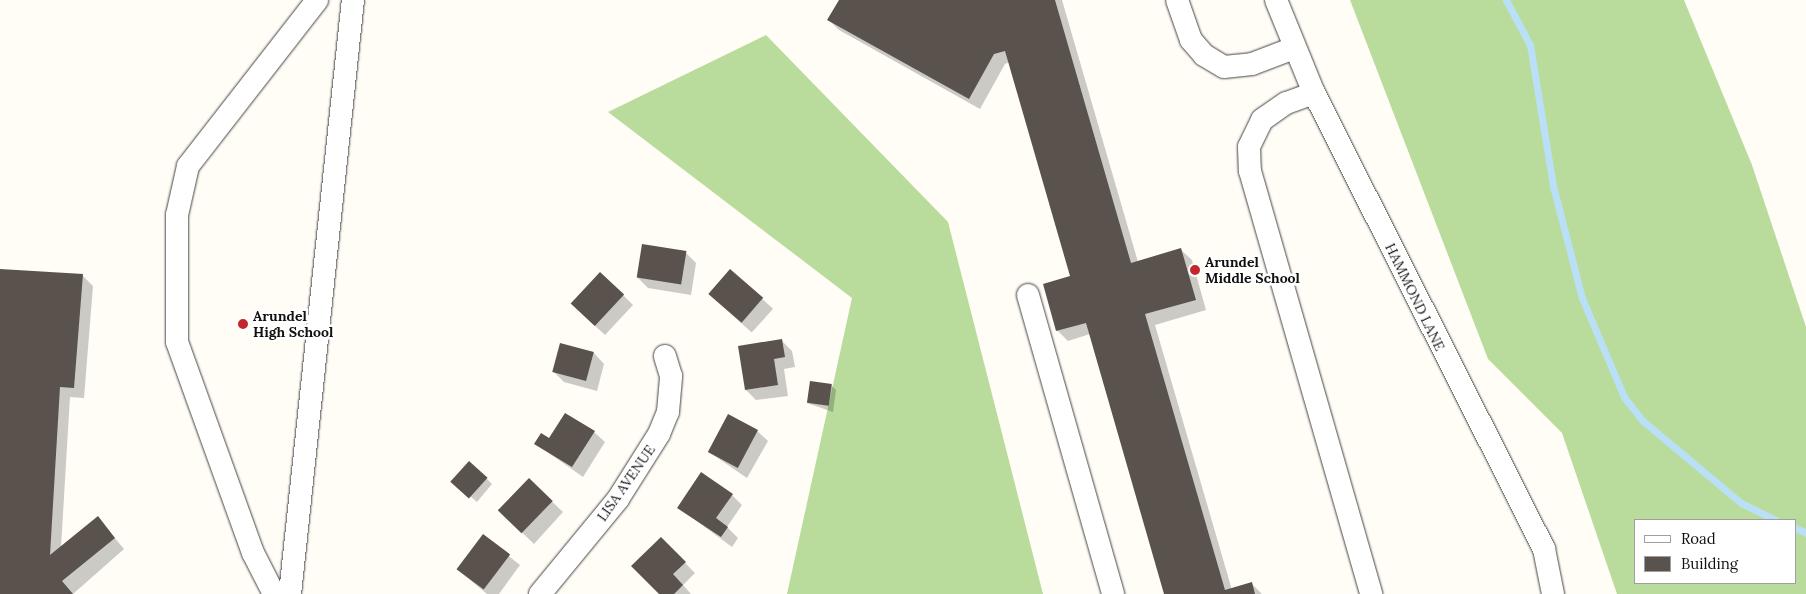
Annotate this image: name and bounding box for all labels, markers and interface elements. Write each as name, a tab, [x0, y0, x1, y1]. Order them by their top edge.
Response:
street label: HAMMOND LANE	[1382, 240, 1448, 354]
place label: Arundel Middle School	[1205, 254, 1300, 286]
marker: Arundel Middle School	[1189, 264, 1201, 276]
place label: Arundel High School	[253, 308, 333, 341]
marker: Arundel High School	[237, 318, 249, 330]
street label: LISA AVENUE	[594, 442, 658, 524]
legend	[1634, 519, 1796, 584]
text: Road	[1681, 529, 1716, 548]
text: Building	[1681, 554, 1738, 573]

